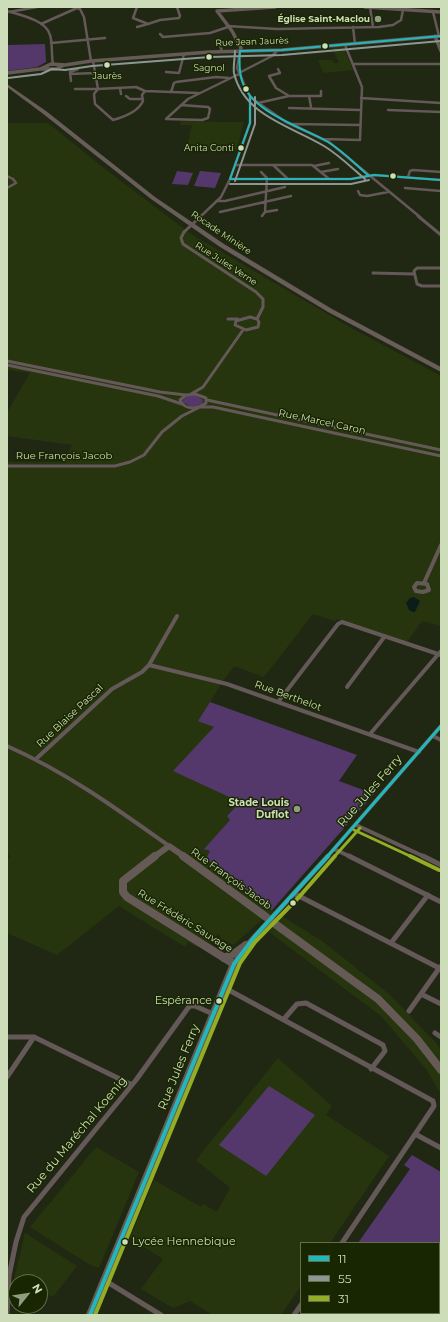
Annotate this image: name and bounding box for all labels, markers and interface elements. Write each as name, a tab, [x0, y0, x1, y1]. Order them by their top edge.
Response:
place label: Église Saint-Maclou	[277, 14, 370, 24]
marker: Église Saint-Maclou	[373, 14, 383, 24]
street label: Rue Jean Jaurès	[215, 35, 289, 49]
unlabelled marker	[320, 41, 330, 51]
marker: Sagnol	[204, 52, 214, 62]
marker: Jaurès	[102, 60, 112, 70]
place label: Sagnol	[193, 63, 225, 73]
place label: Jaurès	[92, 71, 122, 81]
unlabelled marker	[241, 84, 251, 94]
place label: Anita Conti	[184, 143, 234, 153]
marker: Anita Conti	[236, 143, 246, 153]
unlabelled marker	[388, 171, 398, 181]
street label: Rocade Minière	[189, 209, 253, 257]
street label: Rue Jules Verne	[193, 240, 259, 288]
street label: Rue Marcel Caron	[277, 407, 367, 437]
street label: Rue François Jacob	[16, 450, 112, 462]
street label: Rue Berthelot	[253, 678, 323, 714]
street label: Rue Blaise Pascal	[34, 682, 106, 750]
street label: Rue Jules Ferry	[335, 752, 405, 830]
place label: Stade Louis Duflot	[228, 797, 289, 820]
marker: Stade Louis Duflot	[292, 804, 302, 814]
street label: Rue François Jacob	[188, 846, 274, 912]
street label: Rue Frédéric Sauvage	[136, 887, 234, 955]
unlabelled marker	[288, 898, 298, 908]
place label: Espérance	[155, 994, 212, 1008]
marker: Espérance	[214, 996, 224, 1006]
street label: Rue Jules Ferry	[155, 1022, 203, 1112]
street label: Rue du Maréchal Koenig	[24, 1074, 130, 1196]
place label: Lycée Hennebique	[132, 1235, 236, 1249]
marker: Lycée Hennebique	[120, 1237, 130, 1247]
legend	[300, 1242, 440, 1314]
text: 11	[338, 1251, 347, 1266]
text: 55	[338, 1271, 352, 1286]
north arrow	[8, 1274, 48, 1314]
text: N	[29, 1281, 46, 1296]
text: 31	[338, 1291, 349, 1306]

